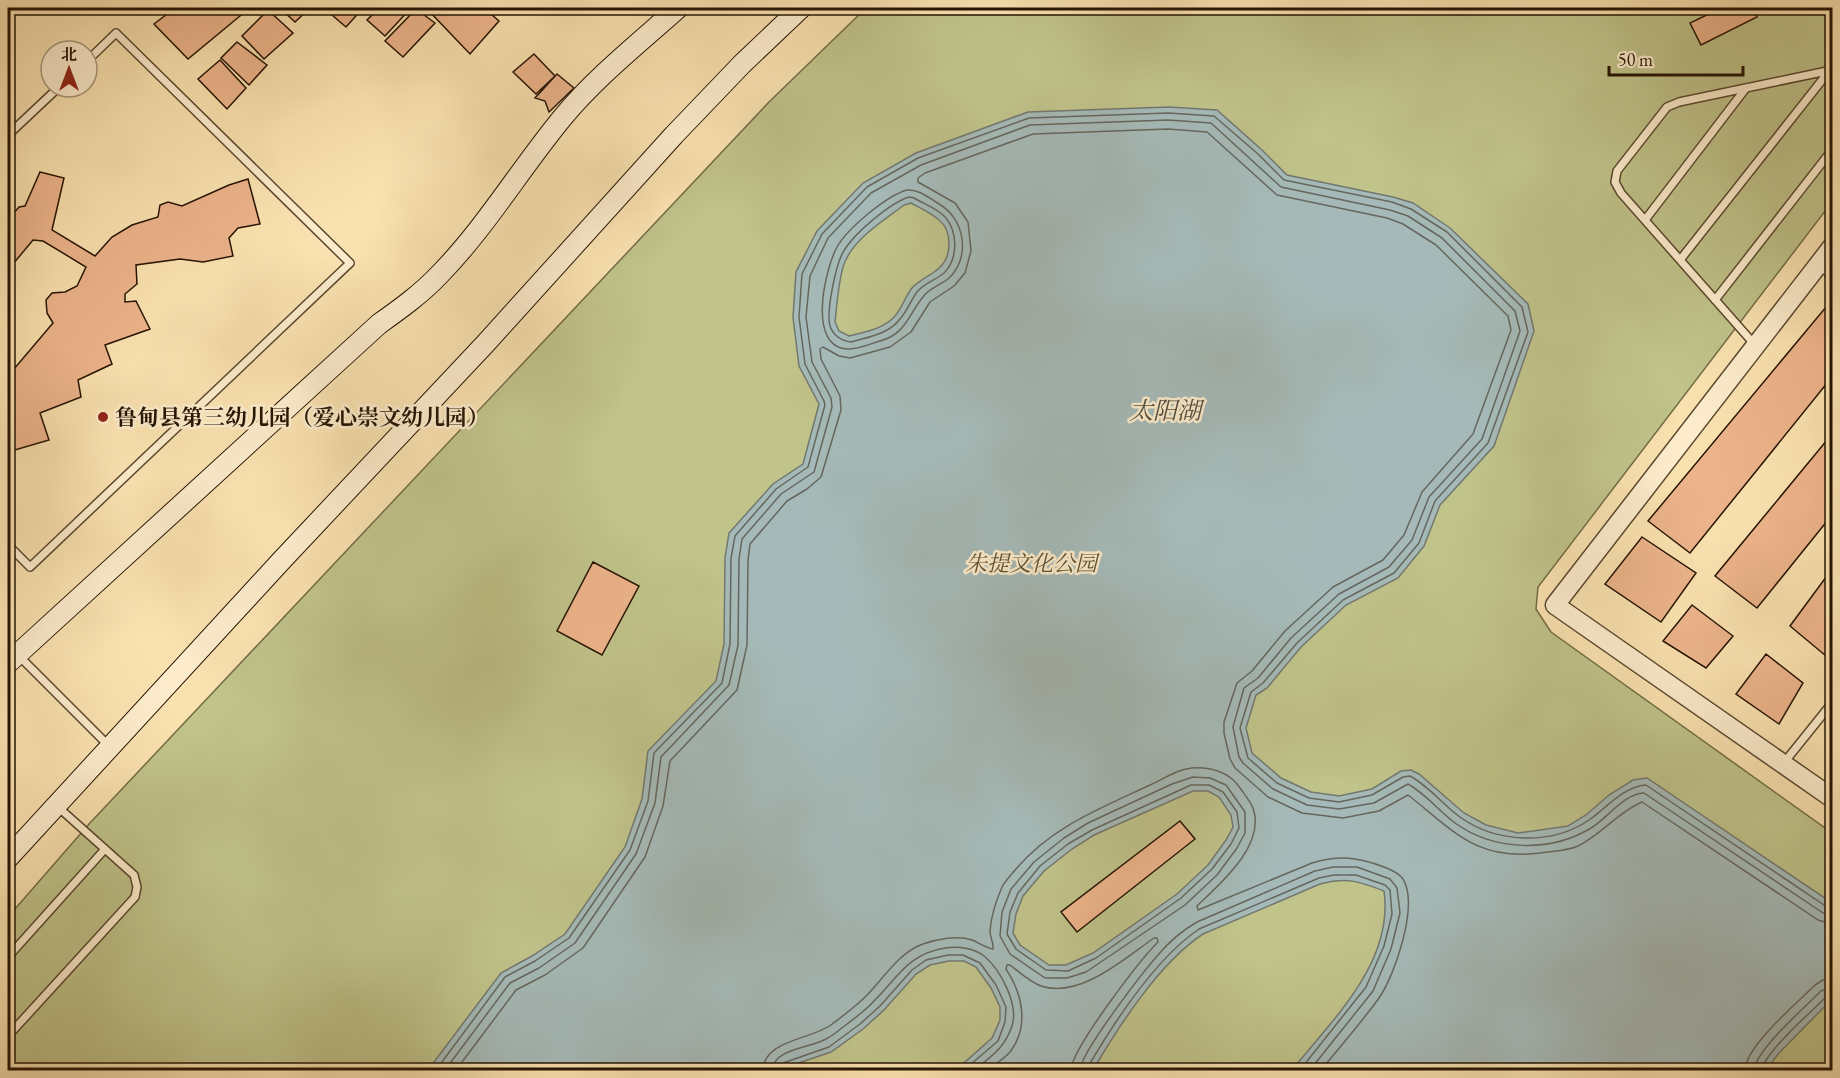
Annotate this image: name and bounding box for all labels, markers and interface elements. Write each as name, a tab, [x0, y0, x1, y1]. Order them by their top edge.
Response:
north arrow	[39, 39, 99, 99]
scale bar	[1609, 39, 1742, 77]
text: 北	[61, 44, 77, 65]
text: 50 m	[1618, 48, 1653, 71]
water label: 太阳湖	[1129, 395, 1205, 426]
place label: 鲁甸县第三幼儿园（爱心崇文幼儿园）	[115, 403, 489, 432]
marker: 鲁甸县第三幼儿园（爱心崇文幼儿园）	[96, 410, 110, 424]
park label: 朱提文化公园	[965, 549, 1100, 578]

